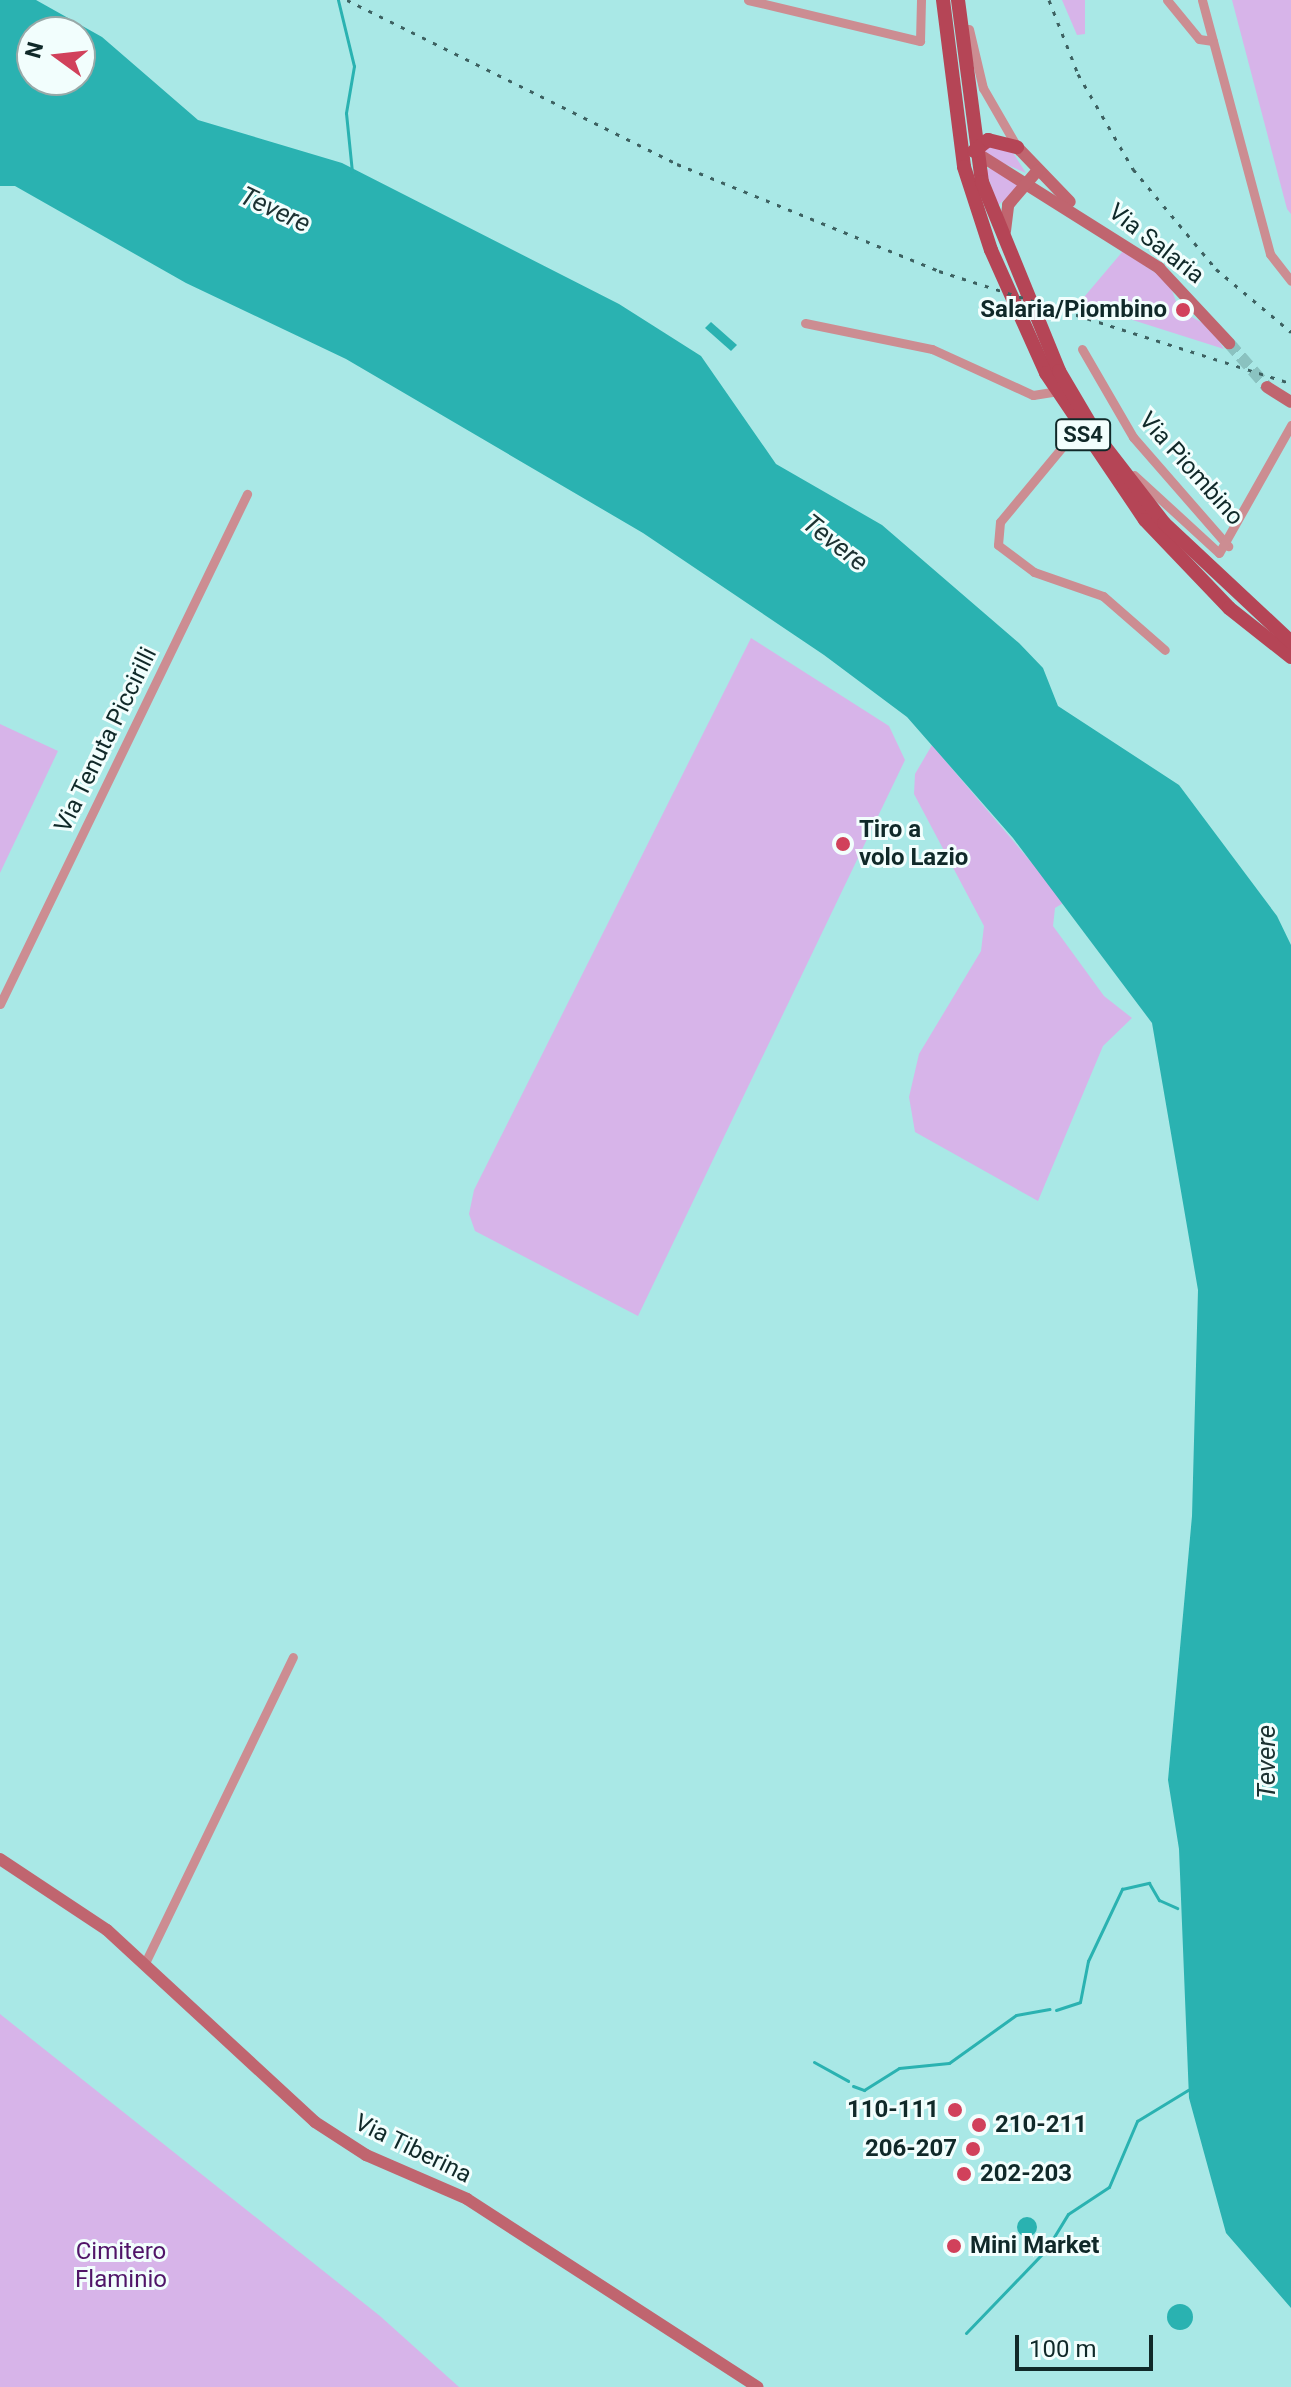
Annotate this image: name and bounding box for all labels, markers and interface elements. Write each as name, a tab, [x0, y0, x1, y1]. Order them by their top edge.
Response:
north arrow	[16, 16, 96, 96]
text: N	[20, 39, 48, 61]
water label: Tevere	[235, 180, 315, 240]
street label: Via Salaria	[1102, 198, 1210, 290]
place label: Salaria/Piombino	[980, 296, 1167, 324]
marker: Salaria/Piombino	[1174, 301, 1192, 319]
street label: Via Piombino	[1133, 407, 1249, 531]
road number: SS4	[1055, 417, 1111, 453]
water label: Tevere	[796, 508, 874, 578]
street label: Via Tenuta Piccirilli	[49, 643, 163, 837]
place label: Tiro a volo Lazio	[859, 816, 968, 872]
marker: Tiro a volo Lazio	[834, 835, 852, 853]
water label: Tevere	[1251, 1725, 1283, 1799]
place label: 110-111	[847, 2096, 939, 2124]
marker: 110-111	[946, 2101, 964, 2119]
street label: Via Tiberina	[350, 2108, 476, 2190]
place label: 210-211	[995, 2111, 1087, 2139]
marker: 210-211	[970, 2116, 988, 2134]
place label: 206-207	[865, 2135, 957, 2163]
marker: 206-207	[964, 2140, 982, 2158]
place label: 202-203	[980, 2160, 1072, 2188]
marker: 202-203	[955, 2165, 973, 2183]
place label: Mini Market	[970, 2232, 1099, 2260]
marker: Mini Market	[945, 2237, 963, 2255]
park label: Cimitero Flaminio	[75, 2238, 167, 2294]
scale bar	[1019, 2319, 1157, 2369]
text: 100 m	[1029, 2335, 1096, 2363]

